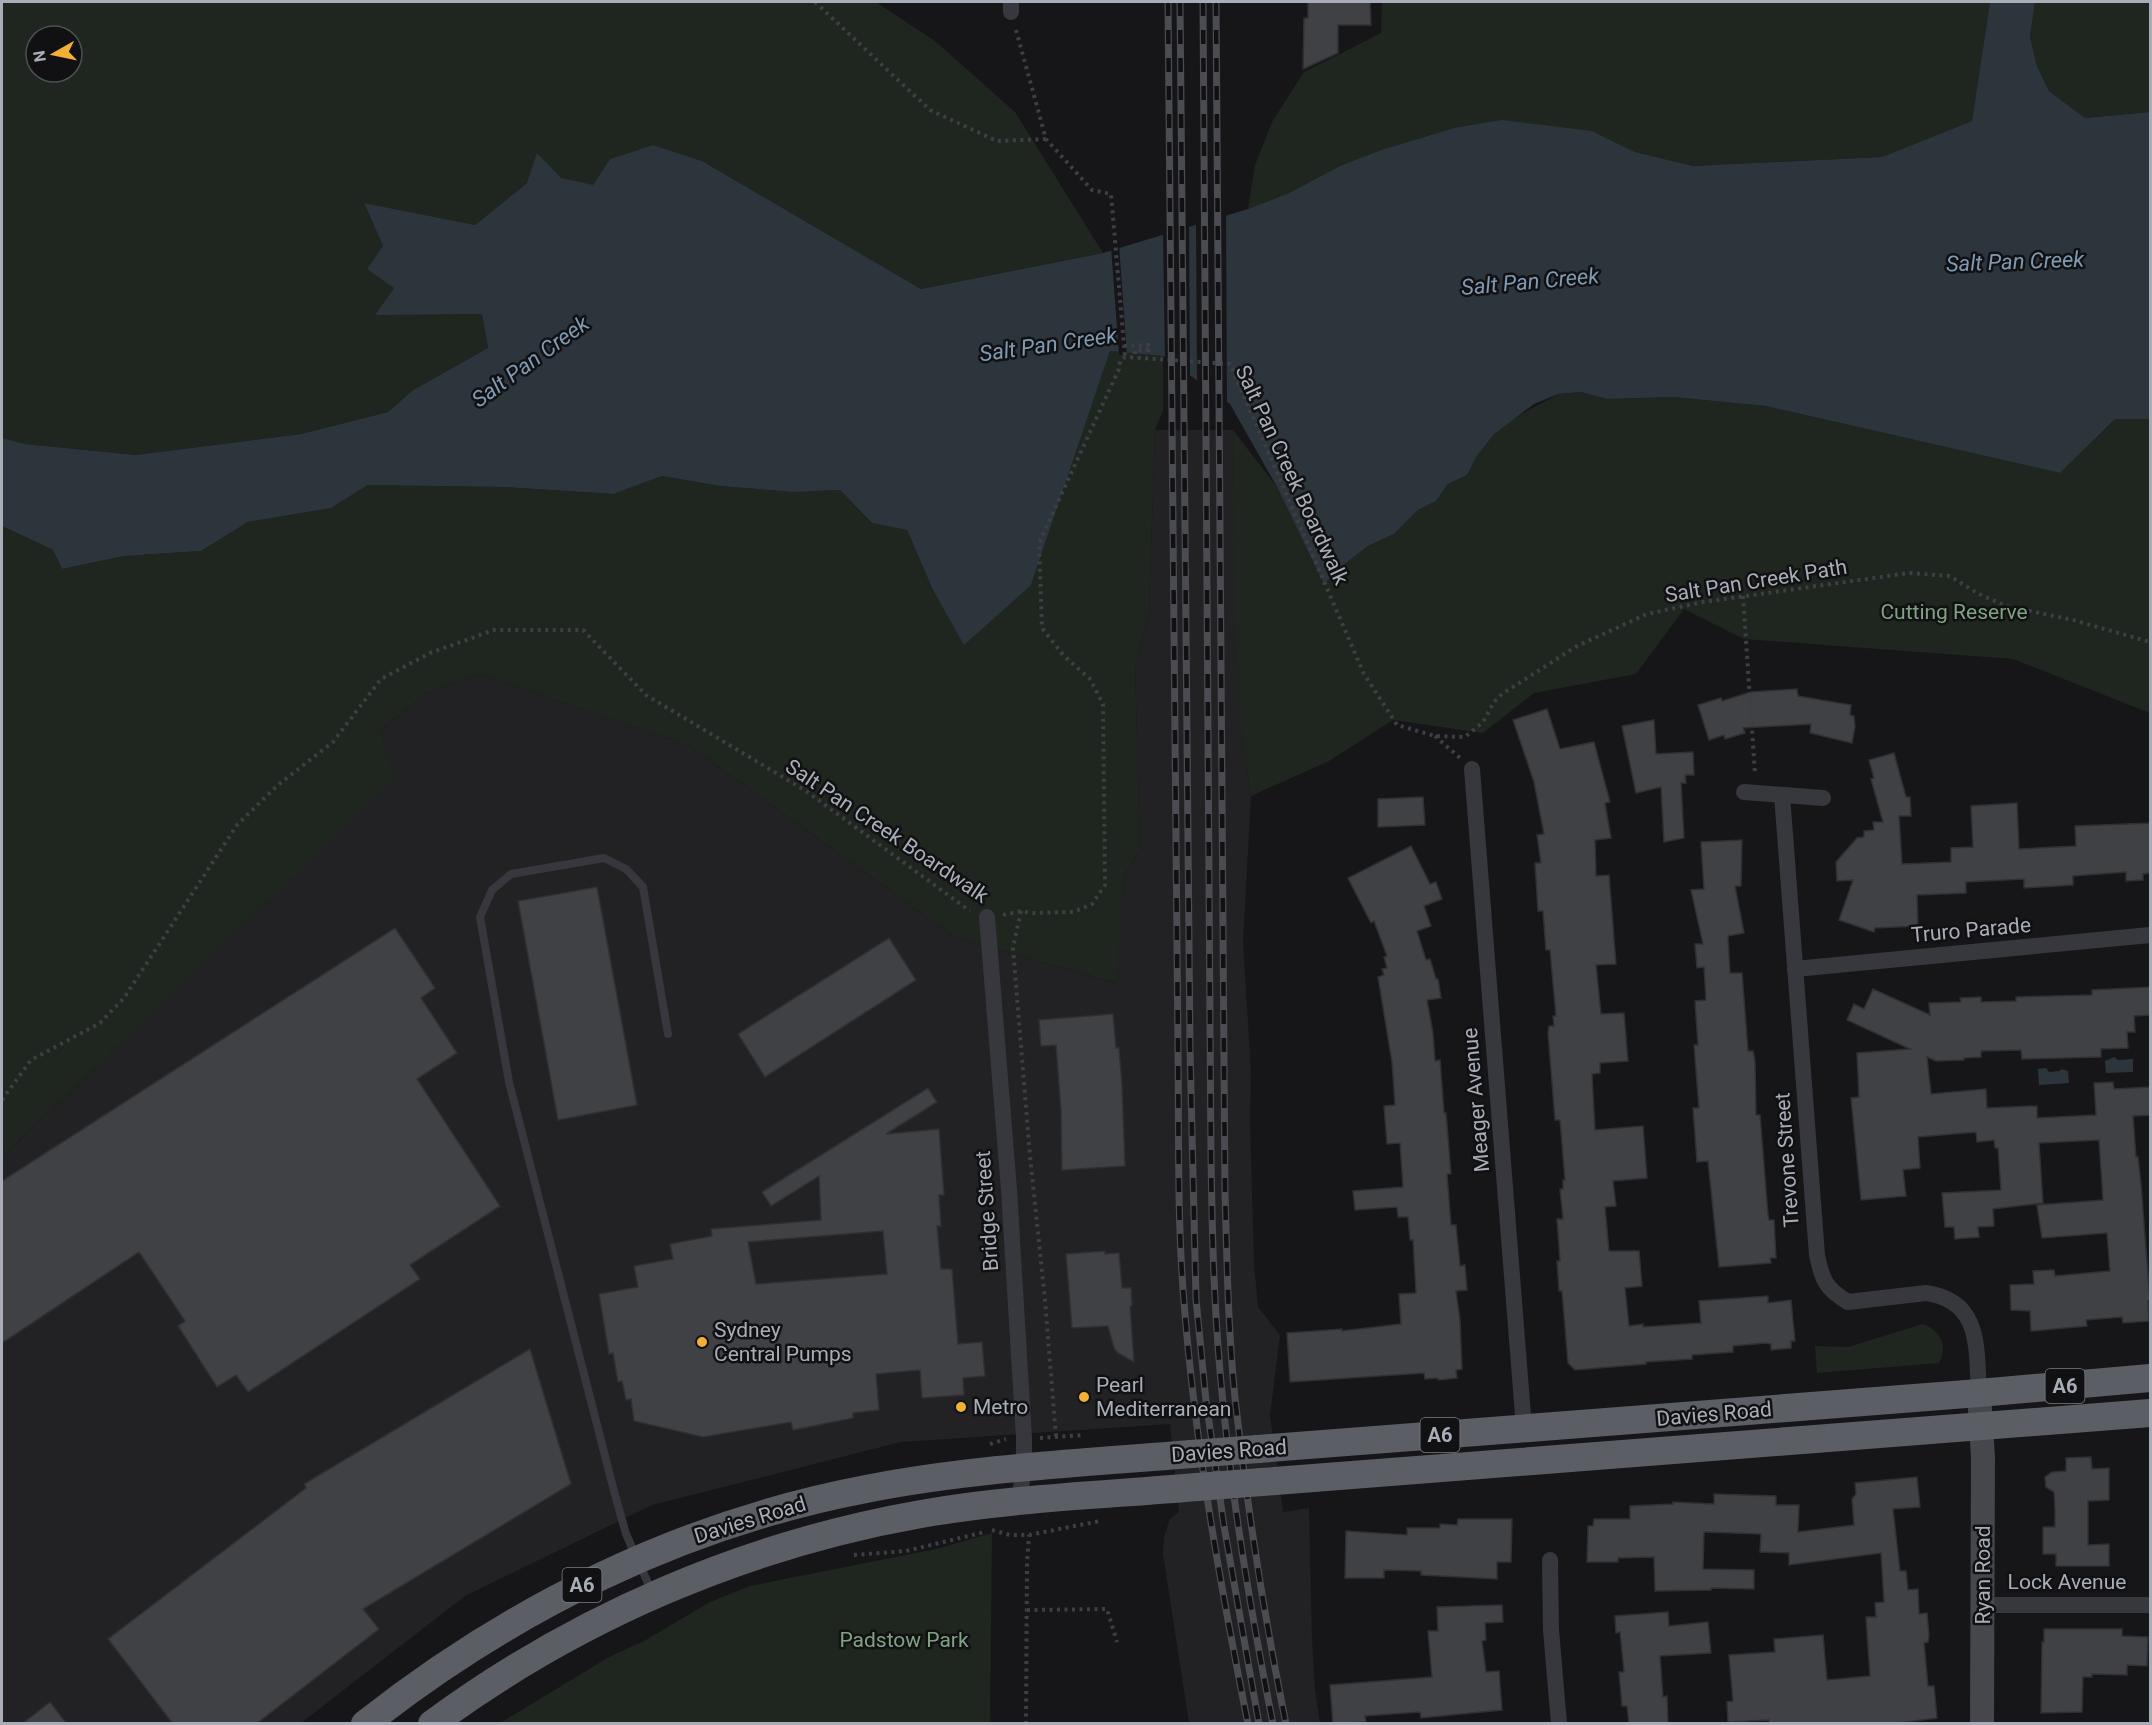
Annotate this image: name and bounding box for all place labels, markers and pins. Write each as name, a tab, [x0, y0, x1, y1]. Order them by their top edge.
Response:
place label: Sydney Central Pumps	[714, 1318, 852, 1366]
marker: Sydney Central Pumps	[695, 1335, 709, 1349]
place label: Pearl Mediterranean	[1096, 1373, 1231, 1421]
marker: Pearl Mediterranean	[1077, 1390, 1091, 1404]
place label: Metro	[973, 1395, 1028, 1419]
marker: Metro	[954, 1400, 968, 1414]

